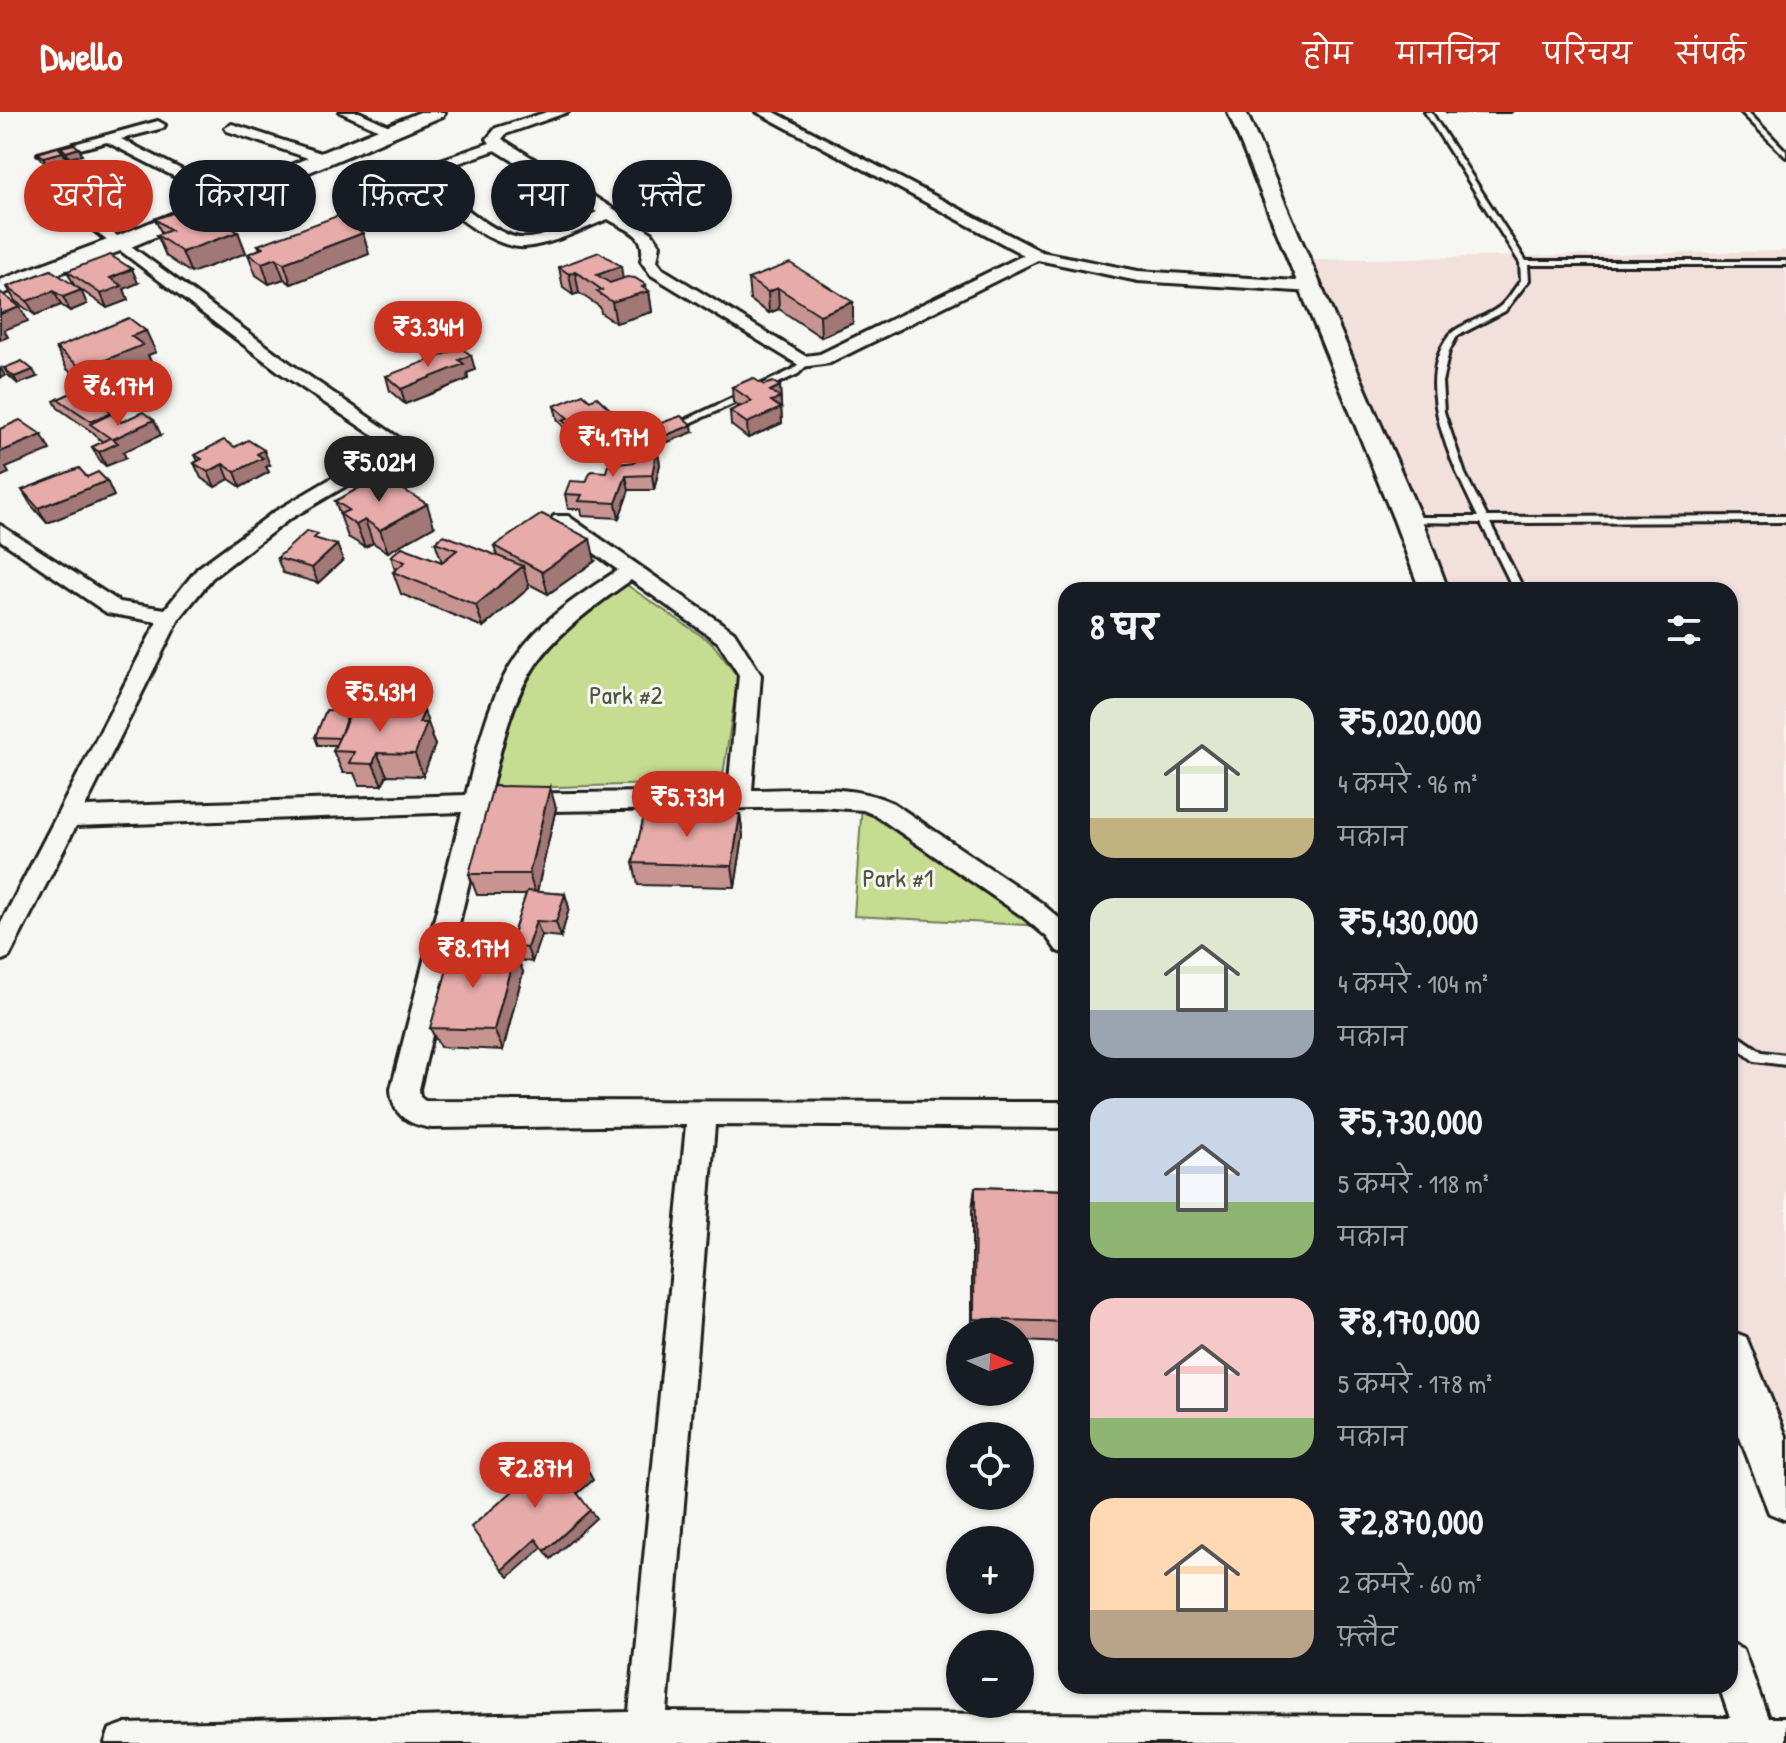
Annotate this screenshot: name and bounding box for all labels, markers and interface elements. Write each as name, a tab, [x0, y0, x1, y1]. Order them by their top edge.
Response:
text: Dwello	[40, 30, 122, 82]
text: होम	[1303, 35, 1352, 73]
text: मानचित्र	[1396, 35, 1499, 73]
text: परिचय	[1543, 35, 1632, 73]
text: संपर्क	[1676, 35, 1746, 73]
chip: खरीदें	[24, 160, 153, 232]
chip: किराया	[169, 160, 316, 232]
chip: फ़िल्टर	[332, 160, 475, 232]
chip: नया	[491, 160, 596, 232]
chip: फ़्लैट	[612, 160, 732, 232]
pin: ₹3.34M	[363, 301, 493, 369]
text: ₹3.34M	[392, 309, 464, 344]
pin: ₹6.17M	[53, 360, 183, 428]
text: ₹6.17M	[82, 368, 154, 403]
pin: ₹4.17M	[548, 411, 678, 479]
text: ₹4.17M	[578, 419, 648, 454]
pin: ₹5.02M	[314, 436, 444, 504]
text: ₹5.02M	[342, 444, 416, 479]
text: 8 घर	[1090, 604, 1158, 650]
icon: filters	[1662, 608, 1706, 652]
pin: ₹5.43M	[315, 666, 445, 734]
text: ₹5.43M	[344, 674, 416, 709]
park label: Park #2	[589, 677, 663, 712]
text: ₹5,020,000	[1338, 699, 1482, 745]
icon: home	[1154, 730, 1250, 826]
text: 4 कमरे · 96 m²	[1338, 766, 1477, 801]
pin: ₹5.73M	[622, 771, 752, 839]
text: ₹5.73M	[650, 779, 724, 814]
text: मकान	[1338, 819, 1407, 854]
park label: Park #1	[863, 860, 933, 895]
text: ₹5,430,000	[1338, 899, 1478, 945]
pin: ₹8.17M	[408, 922, 538, 990]
text: ₹8.17M	[437, 930, 509, 965]
icon: home	[1154, 930, 1250, 1026]
text: 4 कमरे · 104 m²	[1338, 966, 1488, 1001]
text: मकान	[1338, 1019, 1407, 1054]
text: ₹5,730,000	[1338, 1099, 1482, 1145]
icon: home	[1154, 1130, 1250, 1226]
text: 5 कमरे · 118 m²	[1338, 1166, 1489, 1201]
text: मकान	[1338, 1219, 1407, 1254]
text: ₹8,170,000	[1338, 1299, 1480, 1345]
north arrow	[946, 1318, 1034, 1406]
map controls	[946, 1318, 1034, 1718]
icon: home	[1154, 1330, 1250, 1426]
text: 5 कमरे · 178 m²	[1338, 1366, 1492, 1401]
text: मकान	[1338, 1419, 1407, 1454]
button: locate	[946, 1422, 1034, 1510]
pin: ₹2.87M	[470, 1442, 600, 1510]
text: ₹2.87M	[497, 1450, 573, 1485]
text: ₹2,870,000	[1338, 1499, 1483, 1545]
button: +	[946, 1526, 1034, 1614]
icon: home	[1154, 1530, 1250, 1626]
text: 2 कमरे · 60 m²	[1338, 1566, 1482, 1601]
text: फ़्लैट	[1338, 1619, 1397, 1654]
button: −	[946, 1630, 1034, 1718]

